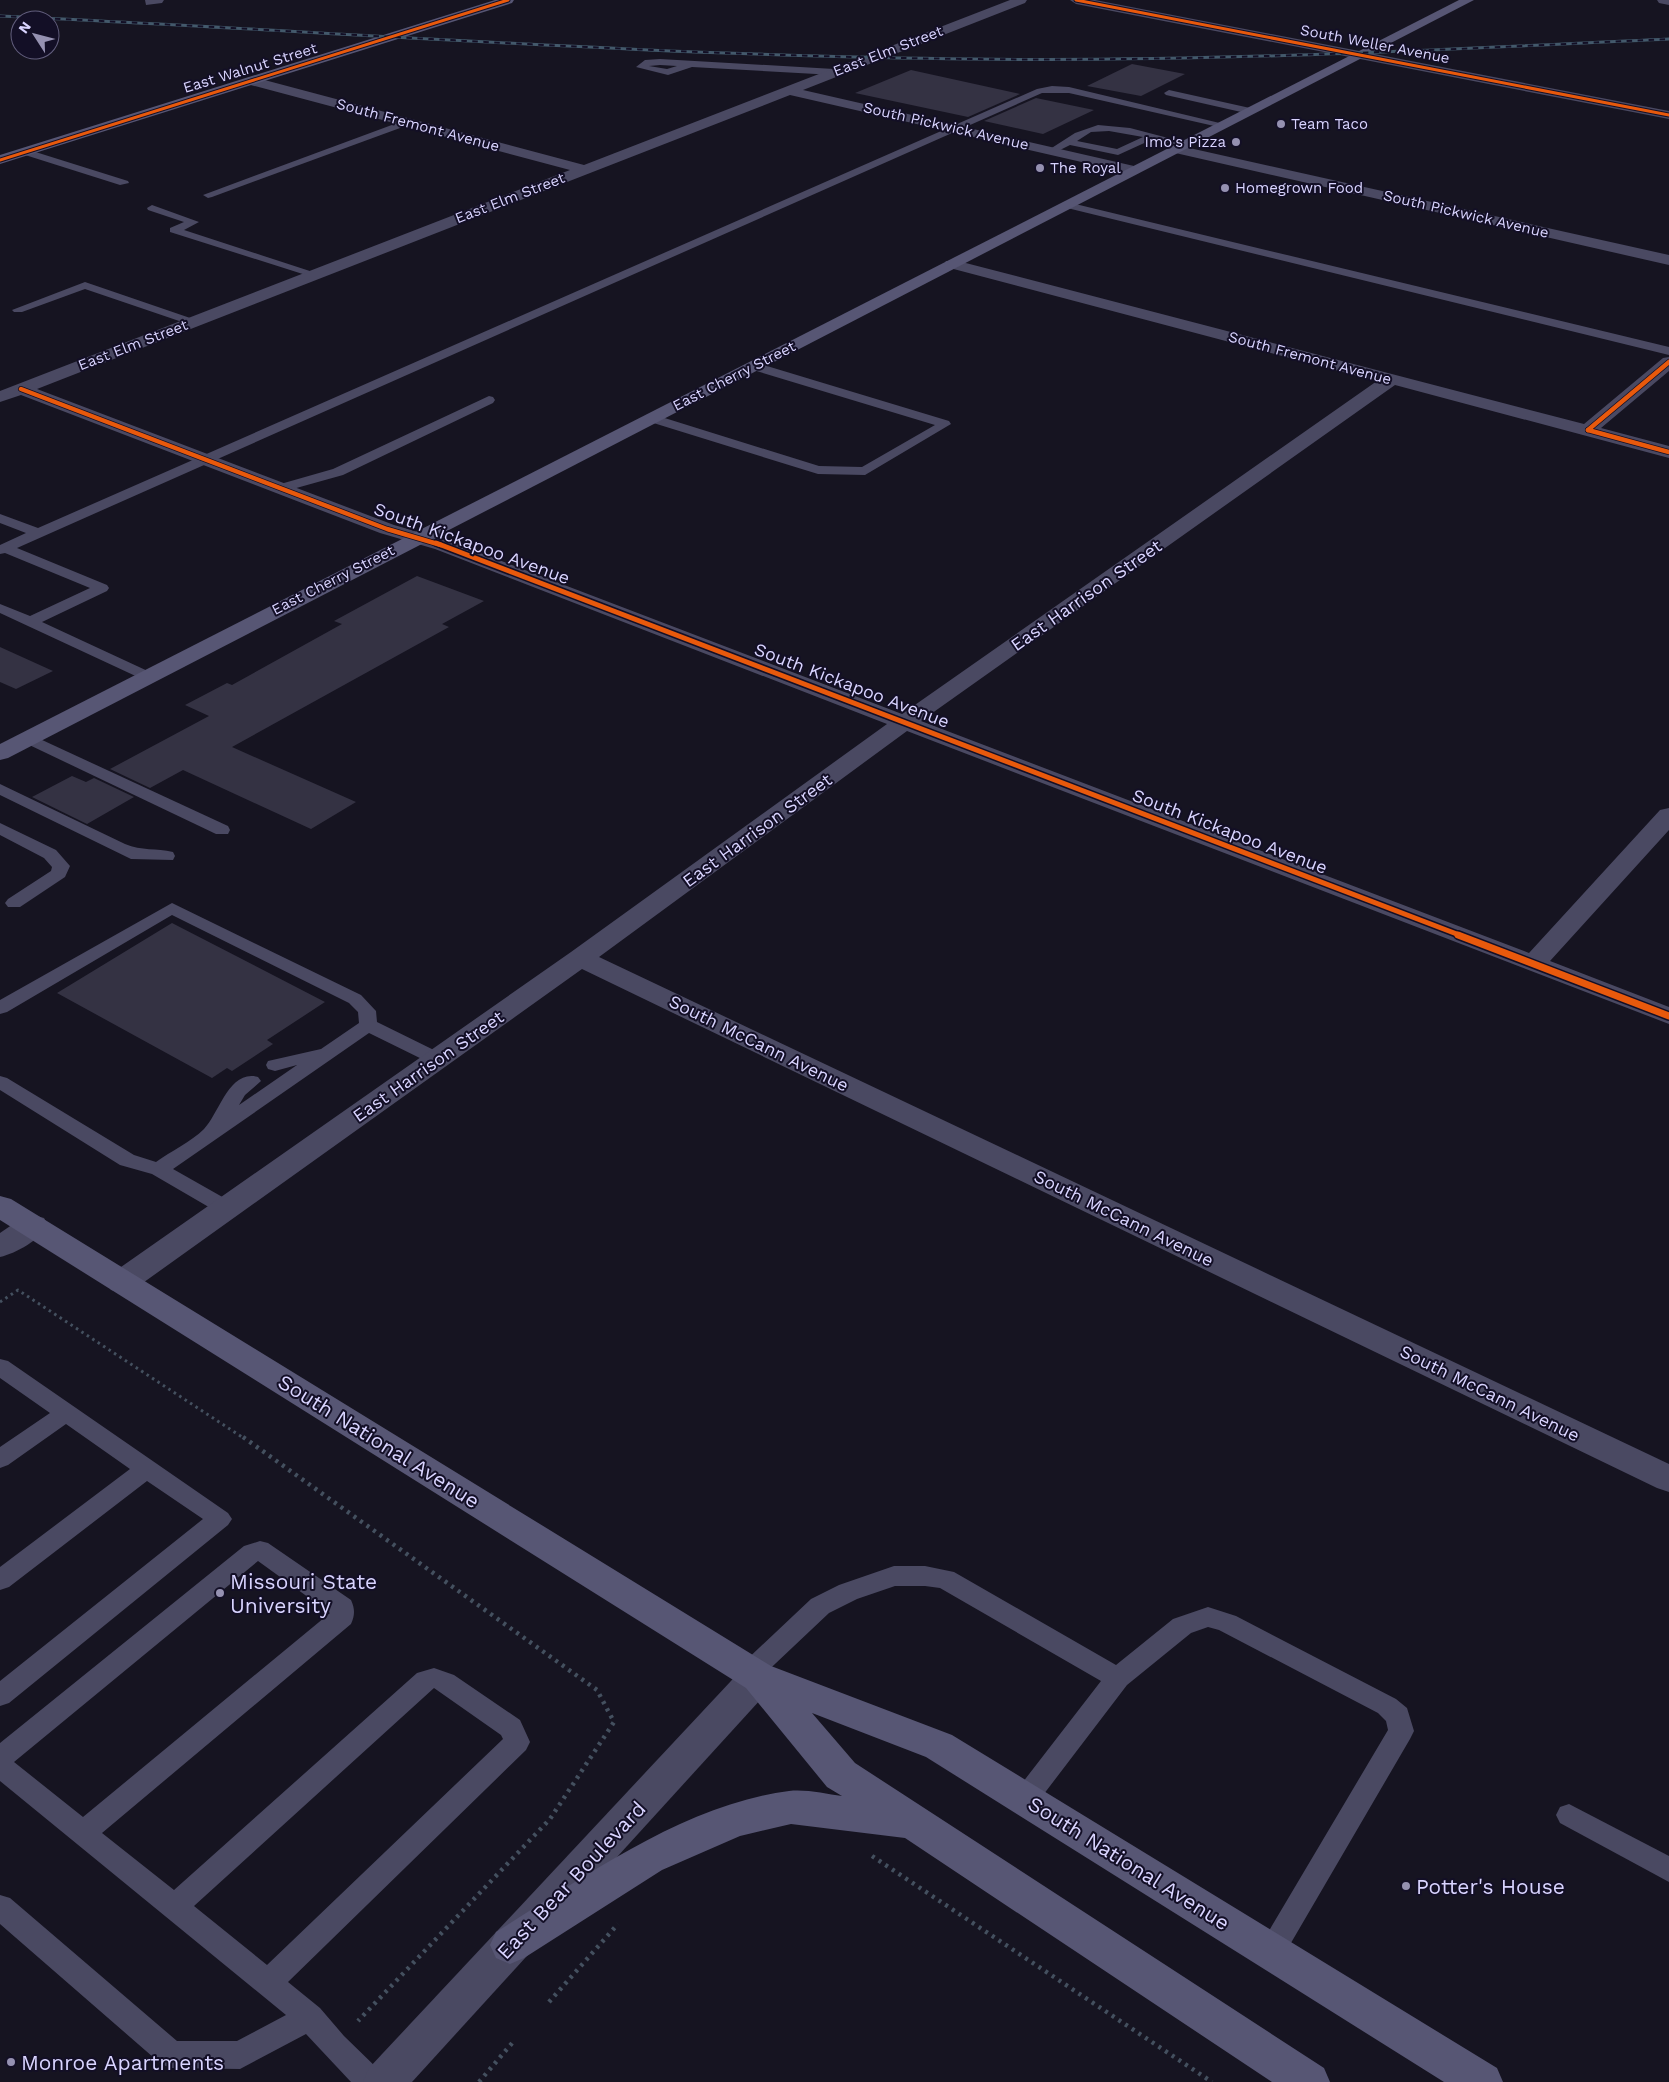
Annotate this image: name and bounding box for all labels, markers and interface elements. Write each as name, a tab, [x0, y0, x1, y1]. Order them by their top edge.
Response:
north arrow	[10, 10, 60, 60]
text: N	[15, 18, 34, 36]
street label: South Weller Avenue	[1299, 21, 1451, 67]
street label: East Elm Street	[831, 22, 946, 80]
street label: East Walnut Street	[181, 39, 320, 97]
street label: South Fremont Avenue	[335, 95, 501, 155]
street label: South Pickwick Avenue	[862, 98, 1030, 154]
place label: Team Taco	[1291, 115, 1368, 133]
marker: Team Taco	[1275, 118, 1287, 130]
place label: Imo's Pizza	[1145, 133, 1226, 151]
marker: Imo's Pizza	[1230, 136, 1242, 148]
place label: The Royal	[1050, 159, 1121, 177]
marker: The Royal	[1034, 162, 1046, 174]
street label: East Elm Street	[453, 169, 568, 227]
place label: Homegrown Food	[1235, 179, 1363, 197]
marker: Homegrown Food	[1219, 182, 1231, 194]
street label: South Pickwick Avenue	[1382, 186, 1550, 242]
street label: East Elm Street	[76, 316, 191, 374]
street label: South Fremont Avenue	[1227, 328, 1393, 388]
street label: East Cherry Street	[670, 337, 799, 415]
street label: South Kickapoo Avenue	[371, 498, 573, 588]
street label: East Harrison Street	[1007, 535, 1166, 655]
street label: East Cherry Street	[269, 541, 398, 619]
street label: South Kickapoo Avenue	[752, 638, 952, 732]
street label: East Harrison Street	[678, 769, 836, 891]
street label: South Kickapoo Avenue	[1130, 784, 1330, 878]
street label: South McCann Avenue	[666, 990, 852, 1096]
street label: East Harrison Street	[349, 1006, 508, 1126]
street label: South McCann Avenue	[1031, 1165, 1217, 1271]
street label: South McCann Avenue	[1397, 1340, 1583, 1446]
street label: South National Avenue	[274, 1369, 484, 1513]
place label: Missouri State University	[230, 1569, 377, 1618]
marker: Missouri State University	[214, 1587, 226, 1599]
street label: South National Avenue	[1024, 1791, 1234, 1935]
street label: East Bear Boulevard	[491, 1796, 651, 1964]
place label: Potter's House	[1416, 1874, 1565, 1899]
marker: Potter's House	[1400, 1880, 1412, 1892]
place label: Monroe Apartments	[21, 2050, 224, 2075]
marker: Monroe Apartments	[5, 2056, 17, 2068]

